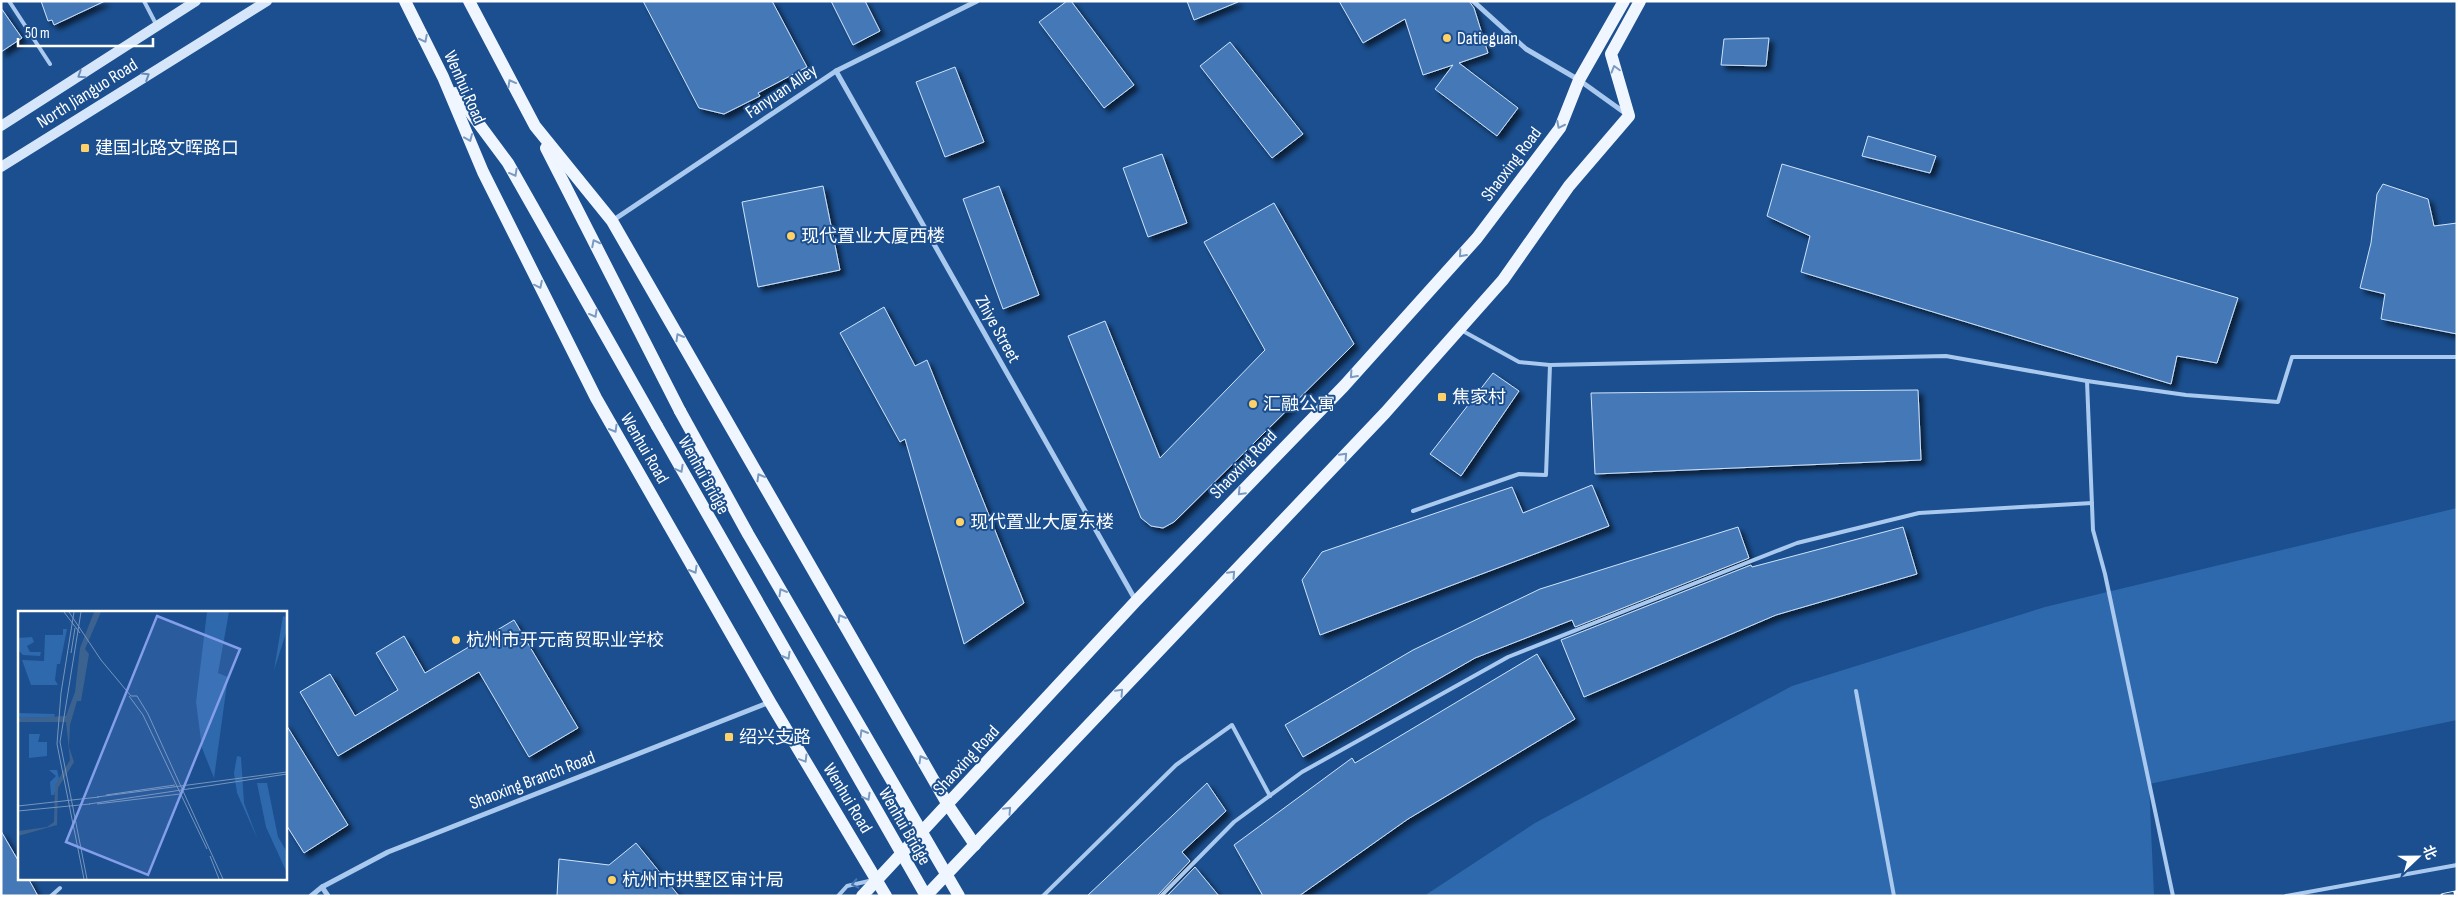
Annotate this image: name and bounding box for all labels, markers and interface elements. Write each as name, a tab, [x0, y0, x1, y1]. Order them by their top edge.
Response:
scale bar	[18, 15, 152, 47]
text: 50 m	[25, 24, 50, 43]
place label: Datieguan	[1457, 28, 1518, 49]
marker: Datieguan	[1441, 32, 1453, 44]
one-way arrow	[418, 34, 428, 43]
street label: Wenhui Road	[439, 47, 490, 127]
street label: North Jianguo Road	[33, 54, 142, 133]
street label: Fanyuan Alley	[742, 60, 821, 123]
one-way arrow	[1611, 66, 1621, 74]
one-way arrow	[77, 69, 87, 78]
one-way arrow	[141, 72, 150, 82]
one-way arrow	[508, 80, 518, 89]
one-way arrow	[1556, 120, 1566, 129]
street label: Shaoxing Road	[1477, 123, 1546, 206]
one-way arrow	[463, 133, 473, 142]
place label: 建国北路文晖路口	[95, 138, 239, 159]
marker: 建国北路文晖路口	[79, 142, 91, 154]
one-way arrow	[507, 167, 517, 176]
place label: 现代置业大厦西楼	[801, 226, 945, 247]
marker: 现代置业大厦西楼	[785, 230, 797, 242]
one-way arrow	[591, 239, 601, 248]
one-way arrow	[1459, 249, 1468, 258]
one-way arrow	[533, 280, 543, 289]
street label: Zhiye Street	[971, 292, 1025, 367]
one-way arrow	[587, 309, 597, 318]
one-way arrow	[675, 333, 685, 342]
one-way arrow	[1350, 369, 1359, 378]
place label: 焦家村	[1452, 387, 1506, 408]
marker: 焦家村	[1436, 391, 1448, 403]
place label: 汇融公寓	[1263, 394, 1335, 415]
marker: 汇融公寓	[1247, 398, 1259, 410]
street label: Wenhui Road	[616, 409, 673, 487]
one-way arrow	[607, 424, 617, 433]
street label: Shaoxing Road	[1205, 426, 1281, 503]
street label: Wenhui Bridge	[673, 432, 734, 518]
one-way arrow	[1338, 453, 1347, 462]
one-way arrow	[674, 463, 684, 472]
one-way arrow	[756, 474, 766, 483]
one-way arrow	[1238, 487, 1247, 496]
place label: 现代置业大厦东楼	[970, 512, 1114, 533]
marker: 现代置业大厦东楼	[954, 516, 966, 528]
one-way arrow	[688, 565, 698, 574]
one-way arrow	[1226, 571, 1235, 580]
one-way arrow	[778, 589, 788, 598]
inset map	[18, 611, 286, 880]
one-way arrow	[837, 615, 847, 624]
place label: 杭州市开元商贸职业学校	[466, 630, 664, 651]
marker: 杭州市开元商贸职业学校	[450, 634, 462, 646]
one-way arrow	[780, 650, 790, 659]
one-way arrow	[1114, 689, 1123, 698]
street label: Shaoxing Road	[929, 721, 1004, 799]
place label: 绍兴支路	[739, 727, 811, 748]
one-way arrow	[859, 729, 869, 738]
marker: 绍兴支路	[723, 731, 735, 743]
street label: Shaoxing Branch Road	[466, 747, 598, 814]
one-way arrow	[798, 754, 808, 763]
one-way arrow	[918, 756, 928, 765]
street label: Wenhui Road	[819, 760, 877, 837]
street label: Wenhui Bridge	[874, 784, 935, 869]
one-way arrow	[861, 791, 871, 800]
one-way arrow	[1002, 807, 1011, 816]
north arrow	[2393, 832, 2443, 882]
text: 北	[2419, 843, 2440, 862]
place label: 杭州市拱墅区审计局	[622, 870, 784, 891]
marker: 杭州市拱墅区审计局	[606, 874, 618, 886]
one-way arrow	[851, 878, 860, 889]

